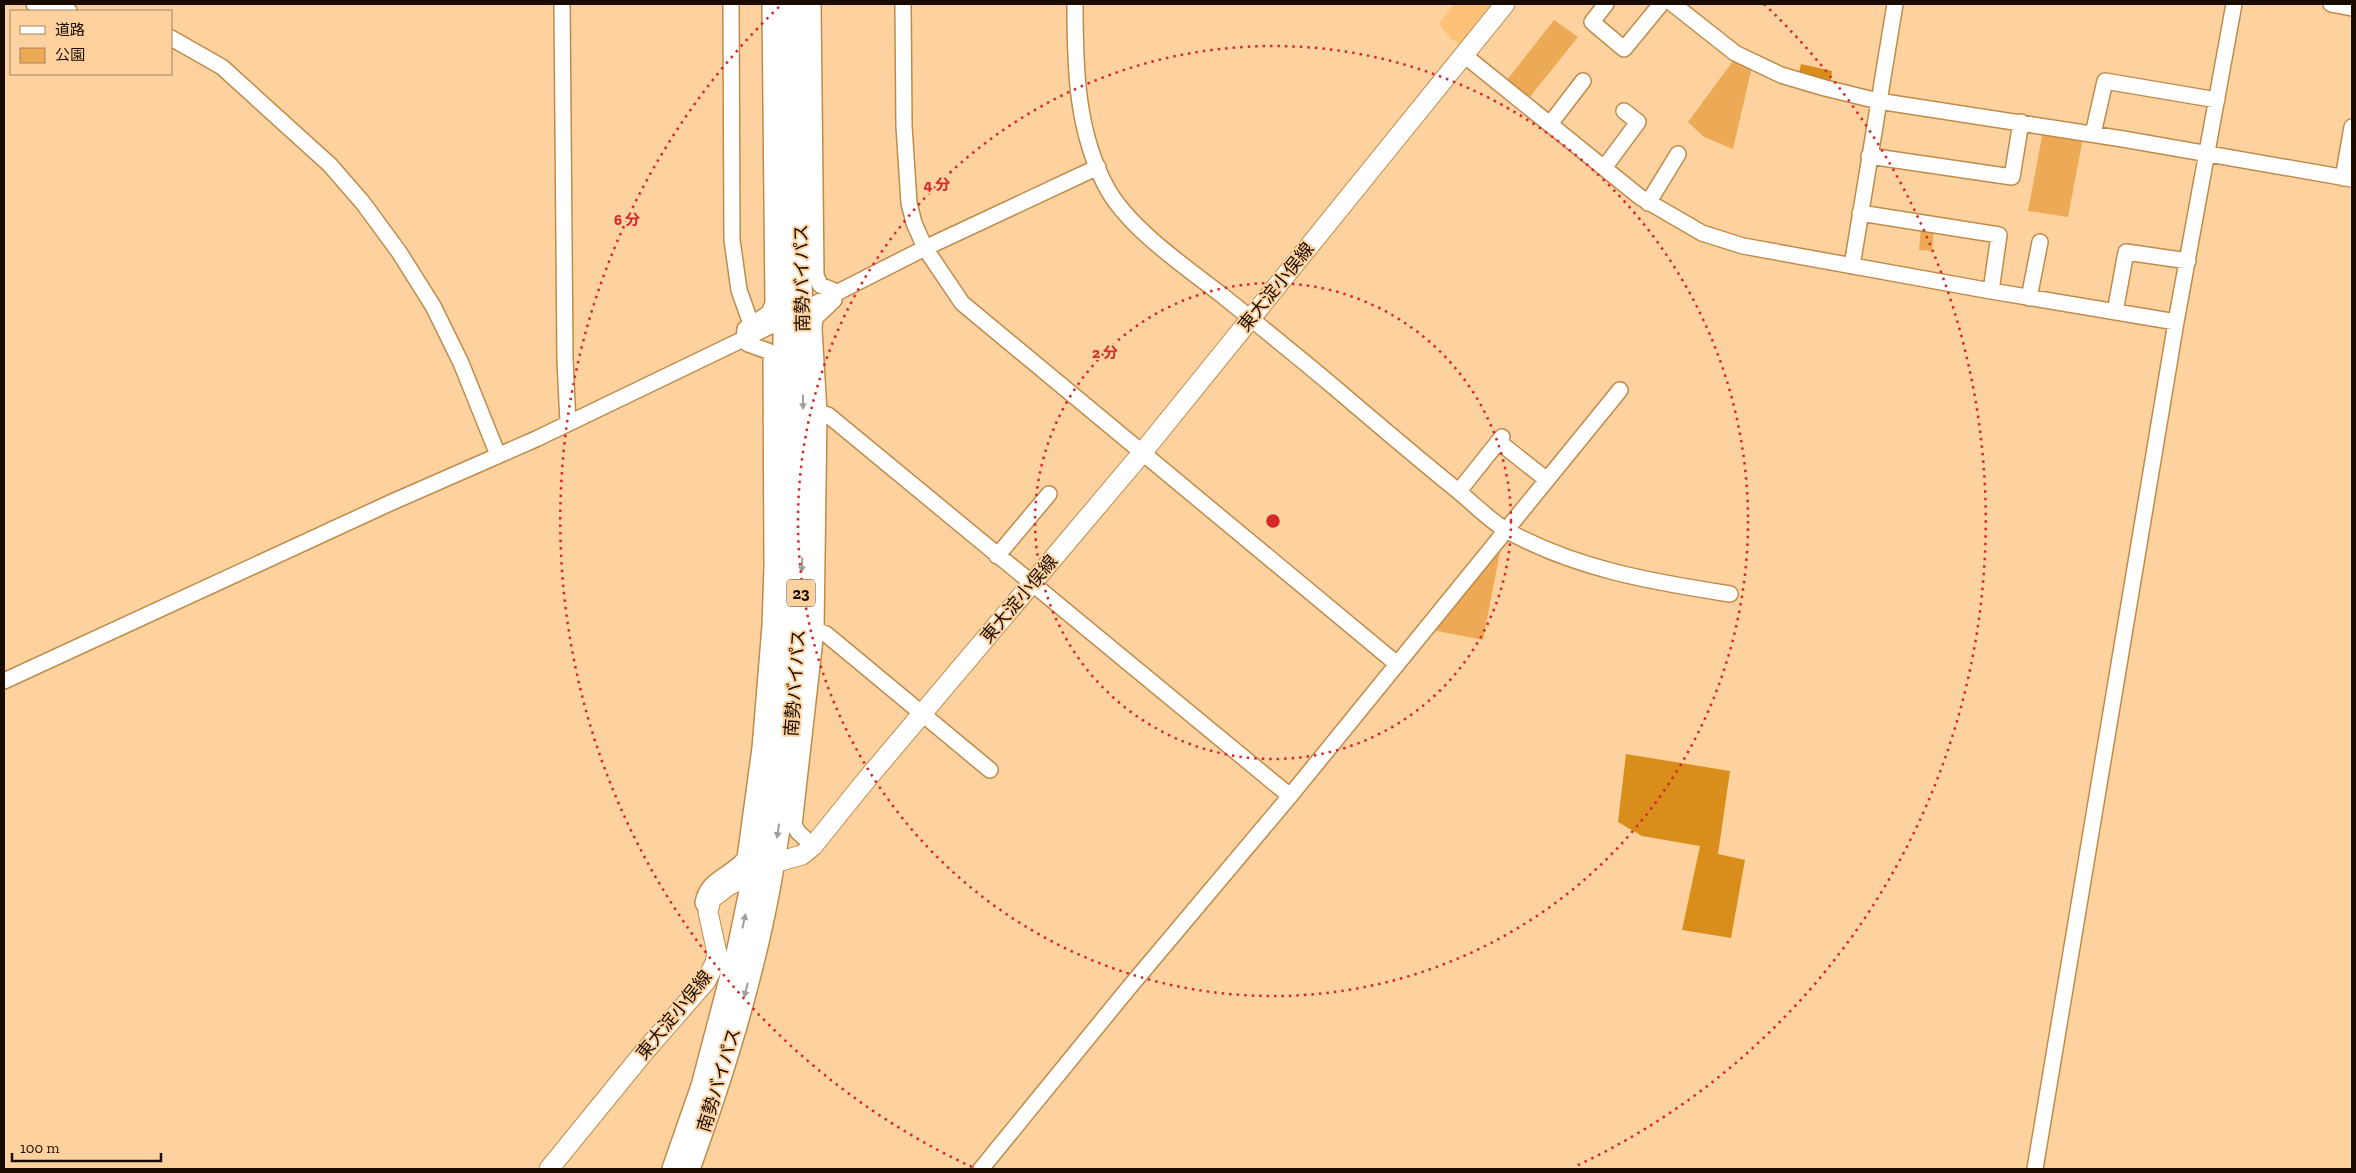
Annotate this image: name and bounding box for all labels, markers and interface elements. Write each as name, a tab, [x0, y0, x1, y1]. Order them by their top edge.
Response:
legend	[10, 10, 172, 75]
text: 道路	[55, 21, 85, 39]
text: 公園	[55, 46, 85, 64]
text: 4 分	[924, 176, 950, 194]
text: 6 分	[614, 211, 640, 229]
street label: 南勢バイパス	[790, 224, 814, 332]
street label: 東大淀小俣線	[1233, 238, 1319, 336]
text: 2 分	[1092, 344, 1118, 362]
one-way arrow	[799, 395, 807, 411]
centre of rings	[1264, 512, 1282, 530]
street label: 東大淀小俣線	[976, 551, 1062, 647]
one-way arrow	[798, 557, 806, 573]
road number: 23	[787, 580, 815, 606]
street label: 南勢バイパス	[780, 629, 810, 737]
one-way arrow	[774, 824, 782, 840]
one-way arrow	[740, 913, 748, 928]
street label: 東大淀小俣線	[631, 966, 717, 1064]
one-way arrow	[742, 983, 750, 998]
street label: 南勢バイパス	[693, 1025, 745, 1135]
scale bar	[12, 1130, 161, 1162]
text: 100 m	[20, 1139, 59, 1157]

